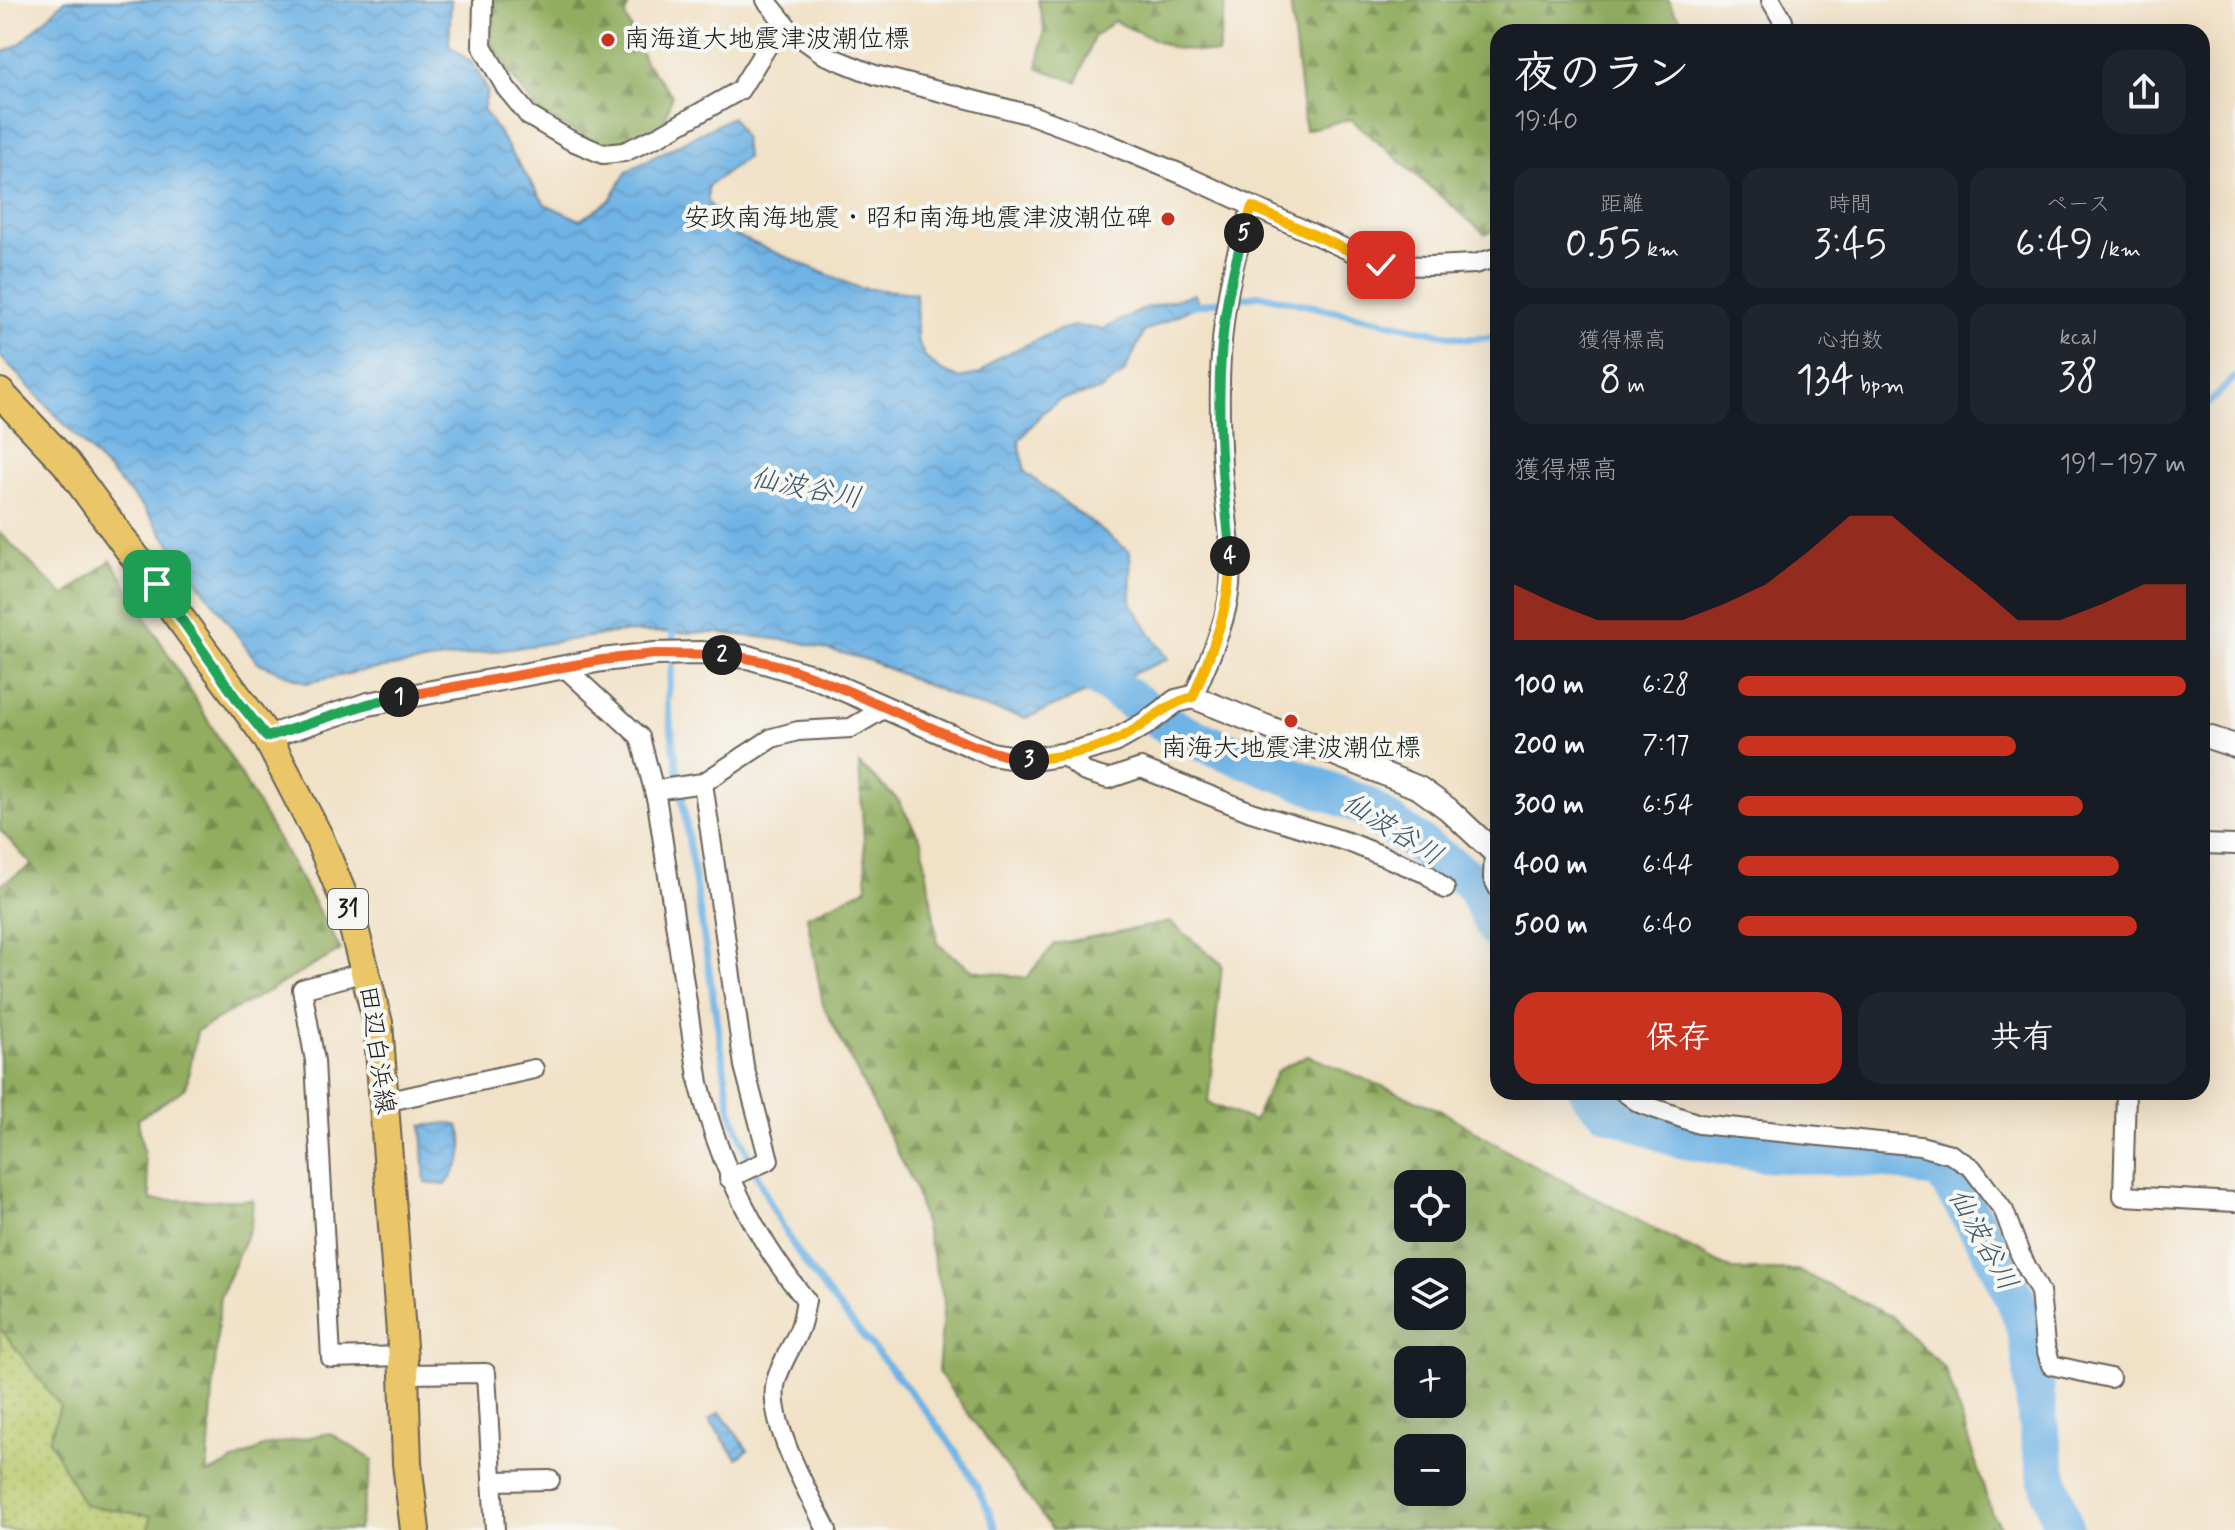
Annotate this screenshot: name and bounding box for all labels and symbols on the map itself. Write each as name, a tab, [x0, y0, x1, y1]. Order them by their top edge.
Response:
place label: 南海道大地震津波潮位標	[624, 23, 910, 57]
marker: 南海道大地震津波潮位標	[599, 31, 617, 49]
place label: 安政南海地震・昭和南海地震津波潮位碑	[684, 202, 1152, 236]
marker: 安政南海地震・昭和南海地震津波潮位碑	[1159, 210, 1177, 228]
pin: 5	[1224, 213, 1264, 253]
pin	[1347, 231, 1415, 299]
water label: 仙波谷川	[747, 460, 865, 518]
pin: 4	[1210, 536, 1250, 576]
pin	[123, 550, 191, 618]
pin: 2	[702, 635, 742, 675]
pin: 1	[379, 677, 419, 717]
marker: 南海大地震津波潮位標	[1282, 712, 1300, 730]
place label: 南海大地震津波潮位標	[1161, 732, 1421, 766]
pin: 3	[1009, 740, 1049, 780]
water label: 仙波谷川	[1335, 785, 1449, 875]
road number: 31	[328, 889, 368, 929]
street label: 田辺白浜線	[350, 983, 402, 1117]
water label: 仙波谷川	[1939, 1182, 2025, 1298]

